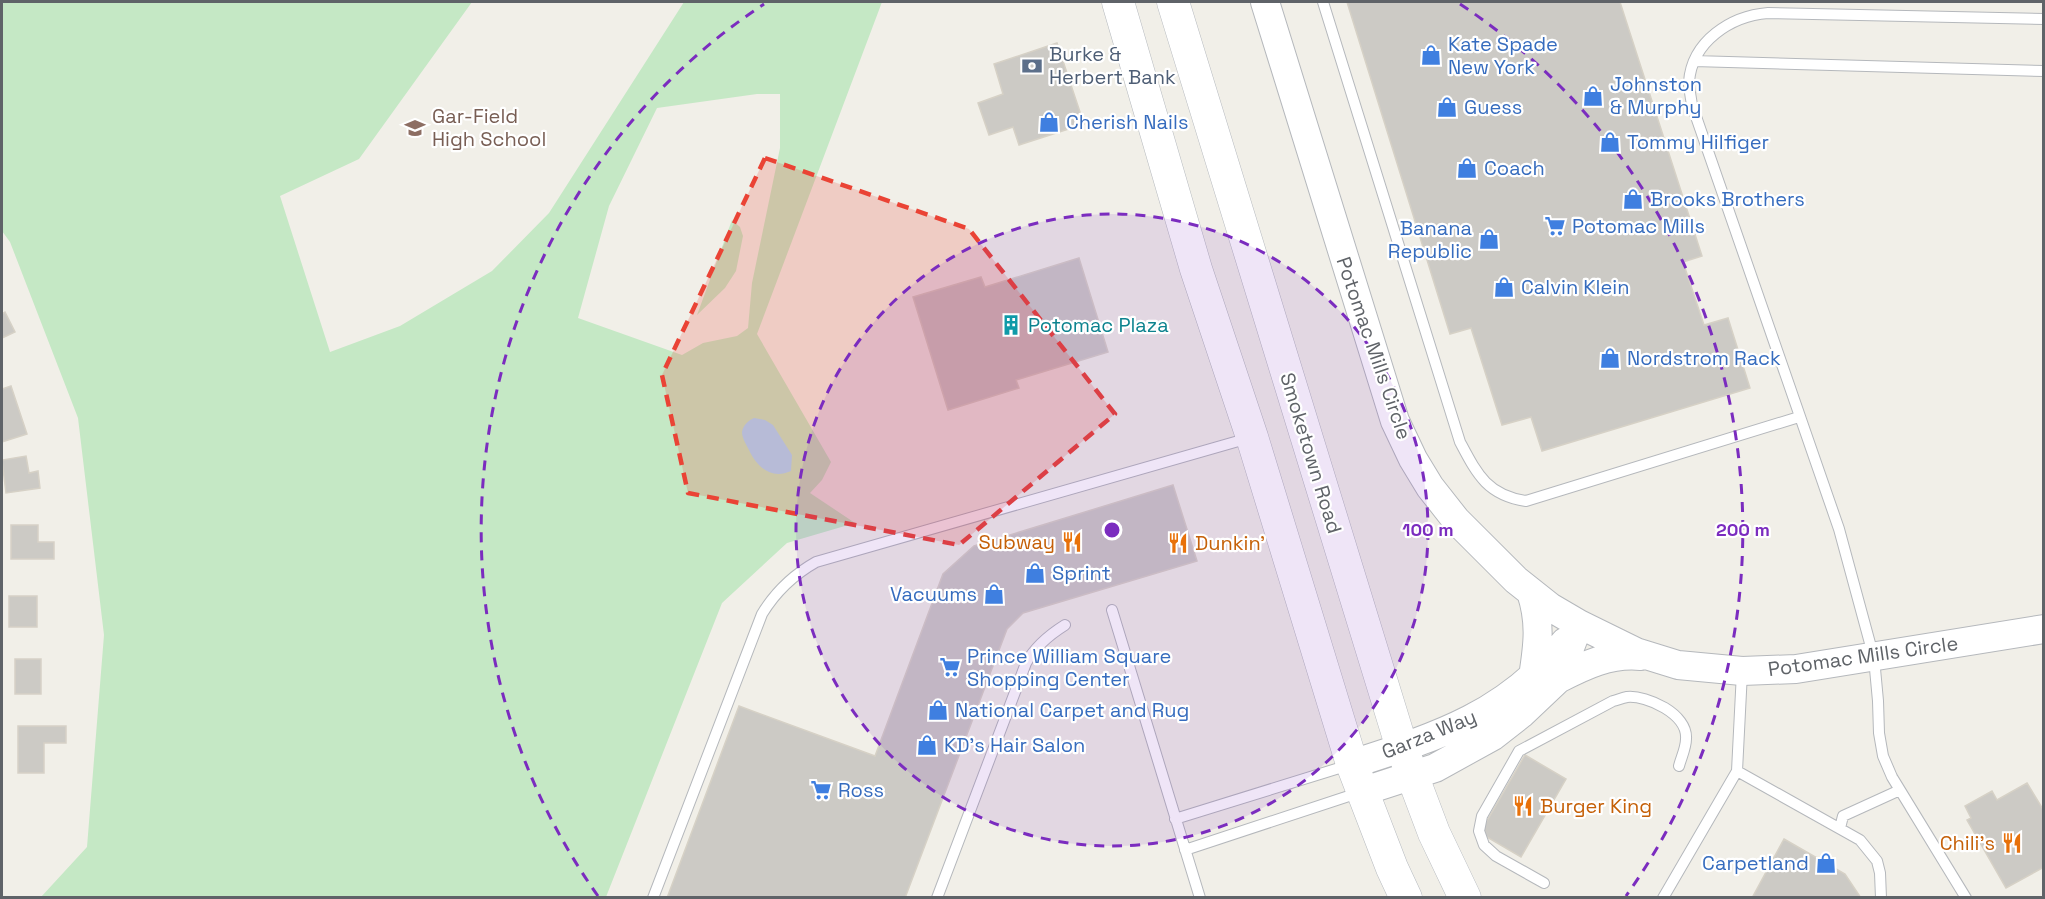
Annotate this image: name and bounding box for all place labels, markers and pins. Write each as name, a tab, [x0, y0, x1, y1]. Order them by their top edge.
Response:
place label: Kate Spade New York	[1448, 31, 1558, 80]
place label: Burke & Herbert Bank	[1049, 41, 1176, 90]
shop icon: Kate Spade New York	[1419, 43, 1443, 67]
bank icon: Burke & Herbert Bank	[1020, 54, 1044, 78]
place label: Johnston & Murphy	[1610, 71, 1702, 120]
shop icon: Johnston & Murphy	[1581, 84, 1605, 108]
place label: Guess	[1464, 94, 1522, 120]
shop icon: Guess	[1435, 95, 1459, 119]
place label: Gar-Field High School	[432, 103, 546, 152]
place label: Cherish Nails	[1066, 109, 1188, 135]
shop icon: Cherish Nails	[1037, 110, 1061, 134]
school or university icon: Gar-Field High School	[403, 116, 427, 140]
place label: Tommy Hilfiger	[1627, 129, 1769, 155]
shop icon: Tommy Hilfiger	[1598, 130, 1622, 154]
place label: Coach	[1484, 155, 1545, 181]
shop icon: Coach	[1455, 156, 1479, 180]
place label: Brooks Brothers	[1650, 186, 1805, 212]
shop icon: Brooks Brothers	[1621, 187, 1645, 211]
place label: Potomac Mills	[1572, 213, 1705, 239]
supermarket icon: Potomac Mills	[1543, 214, 1567, 238]
place label: Banana Republic	[1388, 215, 1472, 264]
shop icon: Banana Republic	[1477, 227, 1501, 251]
place label: Calvin Klein	[1521, 274, 1629, 300]
shop icon: Calvin Klein	[1492, 275, 1516, 299]
place label: Potomac Plaza	[1028, 312, 1169, 338]
building icon: Potomac Plaza	[999, 313, 1023, 337]
place label: Nordstrom Rack	[1627, 345, 1781, 371]
shop icon: Nordstrom Rack	[1598, 346, 1622, 370]
centre of rings	[1102, 520, 1122, 540]
place label: Subway	[978, 529, 1055, 555]
restaurant icon: Subway	[1060, 530, 1084, 554]
place label: Dunkin'	[1195, 530, 1265, 556]
restaurant icon: Dunkin'	[1166, 531, 1190, 555]
place label: Sprint	[1052, 560, 1111, 586]
shop icon: Sprint	[1023, 561, 1047, 585]
place label: Vacuums	[890, 581, 977, 607]
shop icon: Vacuums	[982, 582, 1006, 606]
place label: Prince William Square Shopping Center	[967, 643, 1171, 692]
supermarket icon: Prince William Square Shopping Center	[938, 655, 962, 679]
place label: National Carpet and Rug	[955, 697, 1189, 723]
shop icon: National Carpet and Rug	[926, 698, 950, 722]
place label: KD's Hair Salon	[944, 732, 1085, 758]
shop icon: KD's Hair Salon	[915, 733, 939, 757]
place label: Ross	[838, 777, 884, 803]
supermarket icon: Ross	[809, 778, 833, 802]
place label: Burger King	[1540, 793, 1652, 819]
restaurant icon: Burger King	[1511, 794, 1535, 818]
place label: Chili's	[1940, 830, 1995, 856]
restaurant icon: Chili's	[2000, 831, 2024, 855]
place label: Carpetland	[1702, 850, 1809, 876]
shop icon: Carpetland	[1814, 851, 1838, 875]

